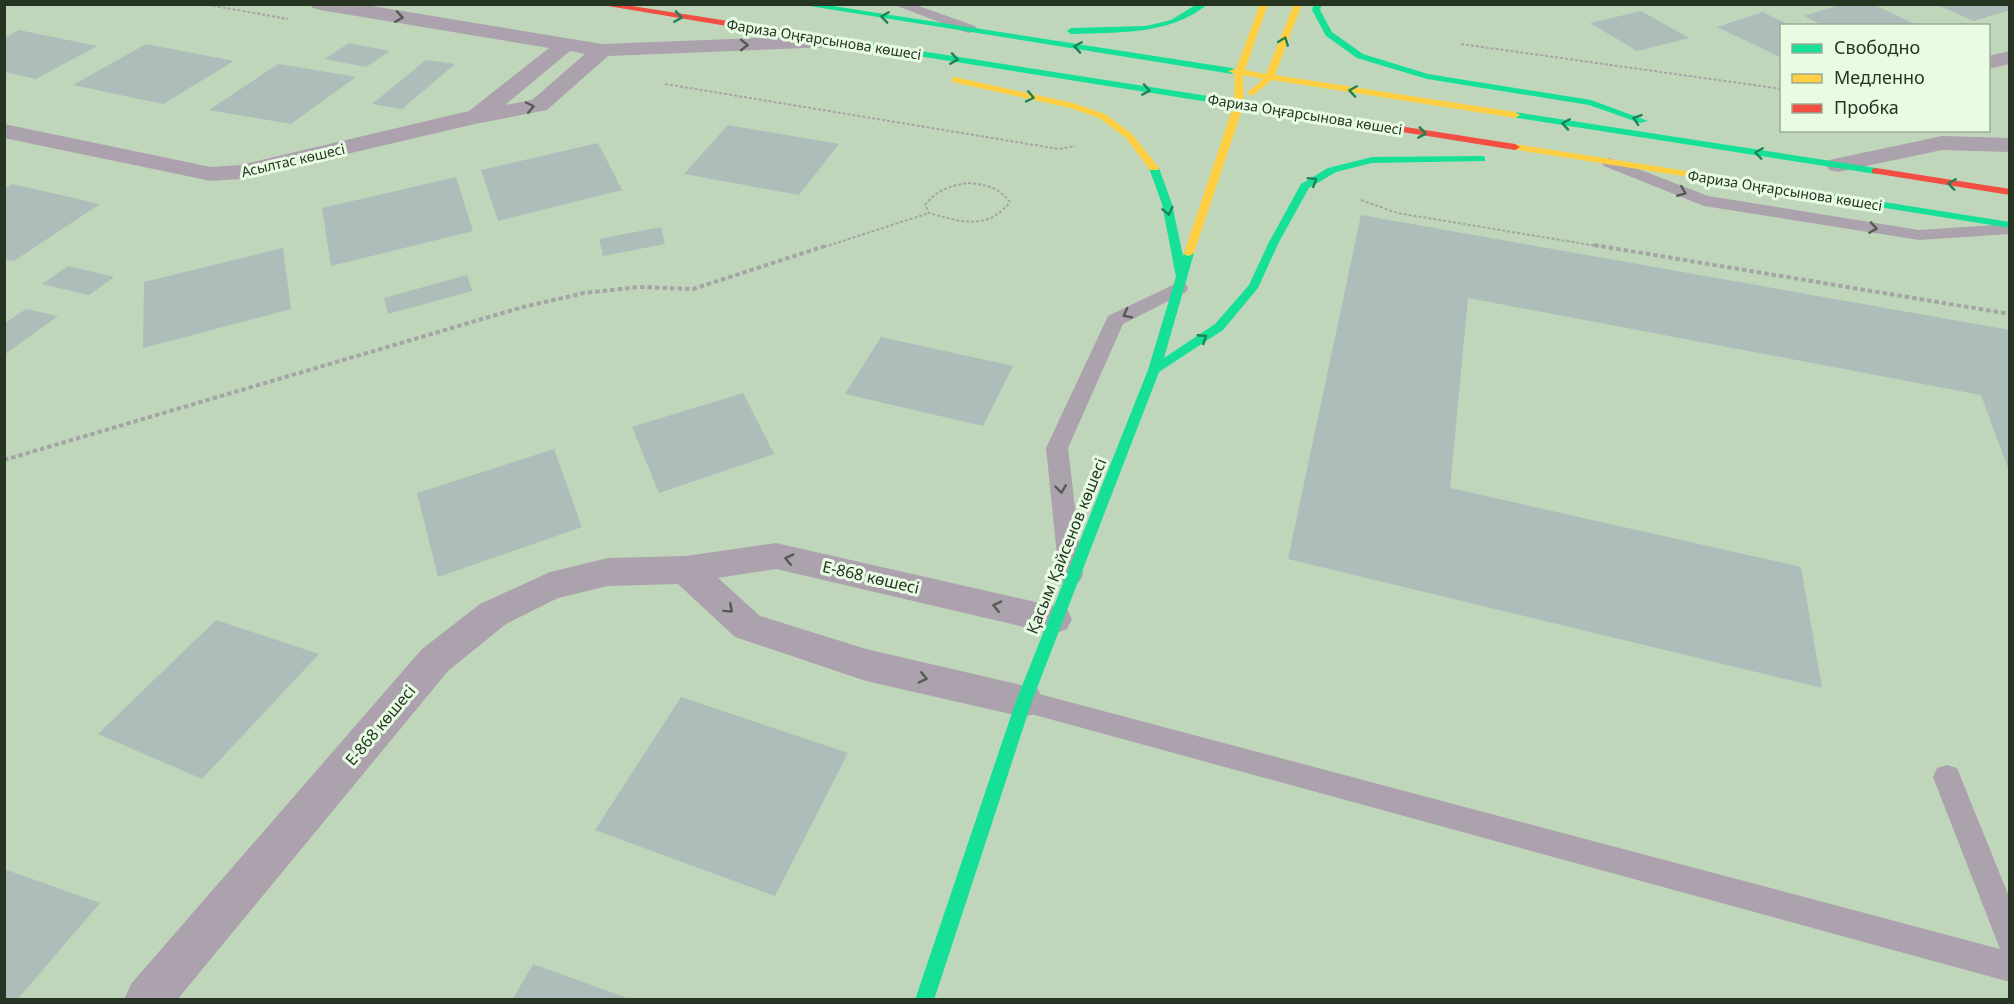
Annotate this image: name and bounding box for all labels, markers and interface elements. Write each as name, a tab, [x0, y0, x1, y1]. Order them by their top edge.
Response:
one-way arrow	[674, 10, 683, 22]
one-way arrow	[394, 11, 404, 23]
one-way arrow	[880, 12, 890, 24]
street label: Фариза Оңғарсынова көшесі	[725, 14, 923, 64]
legend	[1780, 24, 1990, 132]
text: Свободно	[1834, 35, 1920, 59]
one-way arrow	[1277, 36, 1289, 47]
one-way arrow	[739, 39, 748, 51]
one-way arrow	[1073, 42, 1082, 54]
one-way arrow	[949, 53, 958, 65]
text: Медленно	[1834, 65, 1925, 89]
one-way arrow	[1142, 83, 1151, 95]
one-way arrow	[1348, 86, 1357, 98]
one-way arrow	[1024, 89, 1034, 102]
street label: Фариза Оңғарсынова көшесі	[1206, 89, 1404, 139]
text: Пробка	[1834, 95, 1899, 119]
one-way arrow	[525, 101, 535, 114]
one-way arrow	[1632, 114, 1643, 127]
one-way arrow	[1562, 119, 1571, 131]
one-way arrow	[1417, 126, 1427, 139]
street label: Асылтас көшесі	[239, 139, 347, 181]
one-way arrow	[1754, 148, 1764, 160]
street label: Фариза Оңғарсынова көшесі	[1686, 165, 1884, 215]
one-way arrow	[1307, 177, 1317, 189]
one-way arrow	[1947, 178, 1956, 190]
one-way arrow	[1676, 185, 1687, 197]
one-way arrow	[1160, 206, 1173, 216]
one-way arrow	[1868, 221, 1878, 234]
one-way arrow	[1122, 307, 1133, 318]
one-way arrow	[1196, 334, 1207, 345]
street label: Қасым Қайсенов көшесі	[1021, 455, 1111, 637]
one-way arrow	[1054, 484, 1067, 493]
one-way arrow	[785, 553, 795, 566]
street label: Е-868 көшесі	[820, 555, 922, 599]
one-way arrow	[993, 601, 1003, 614]
one-way arrow	[722, 602, 733, 613]
one-way arrow	[918, 671, 928, 684]
street label: Е-868 көшесі	[340, 680, 420, 770]

